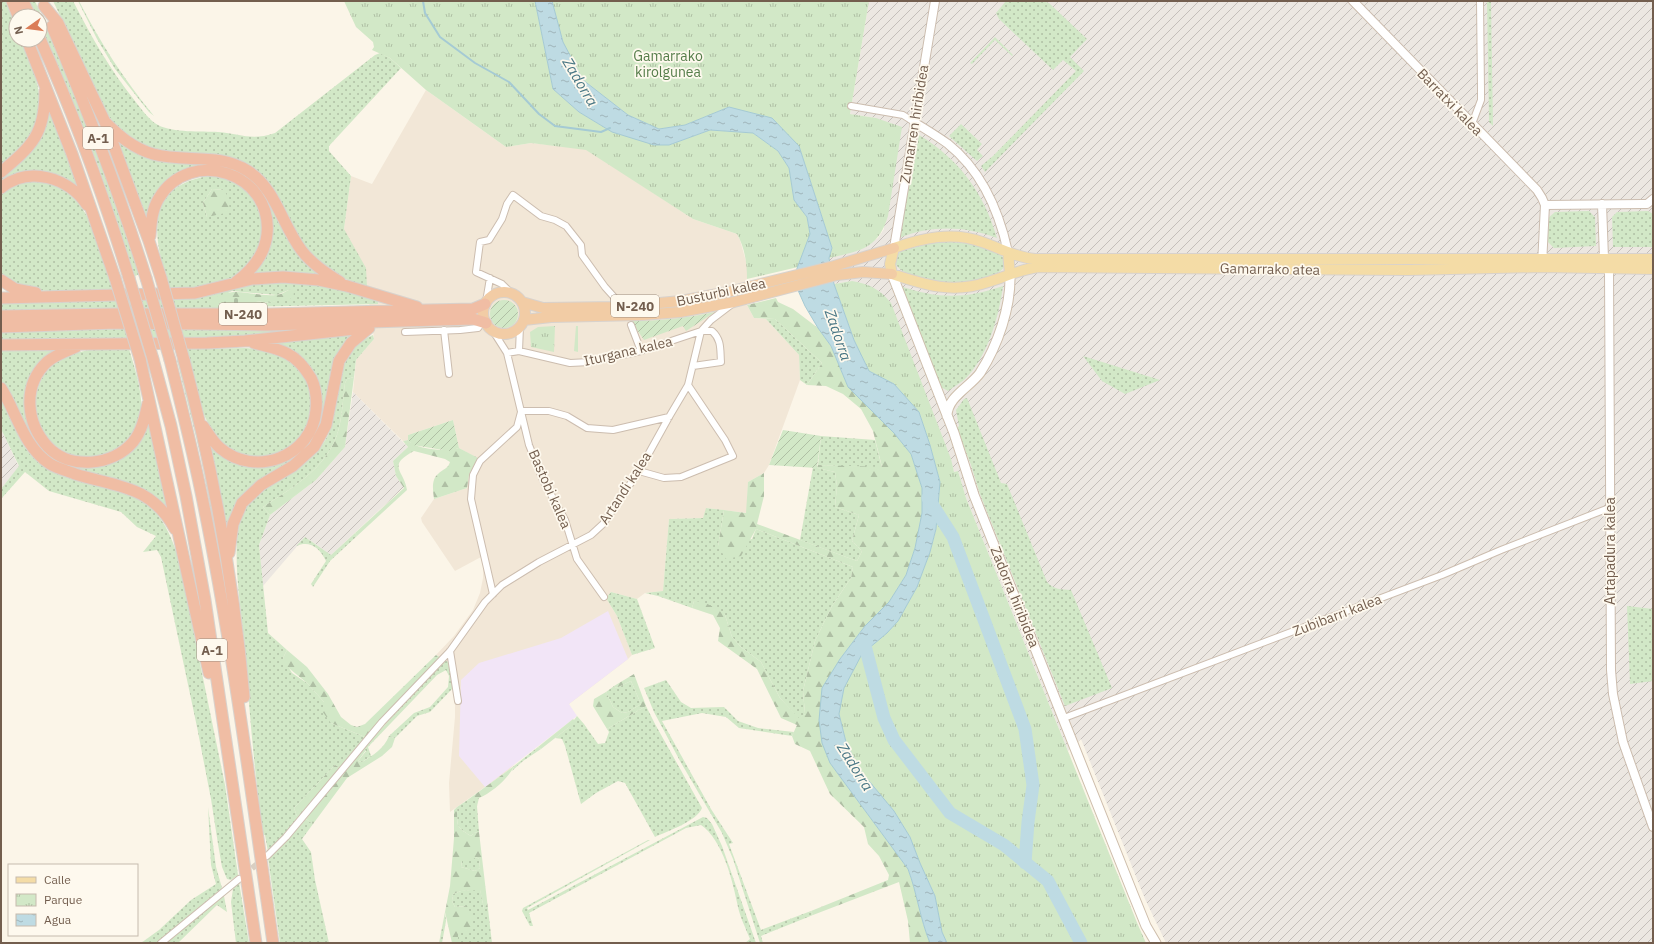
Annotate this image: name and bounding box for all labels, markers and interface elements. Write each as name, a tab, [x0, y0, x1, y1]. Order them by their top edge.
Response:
north arrow	[8, 8, 48, 48]
text: N	[11, 25, 26, 36]
park label: Gamarrako kirolgunea	[633, 47, 703, 81]
water label: Zadorra	[558, 53, 602, 110]
street label: Zumarren hiribidea	[896, 63, 932, 185]
street label: Barratxi kalea	[1413, 64, 1487, 140]
road number: A-1	[83, 127, 113, 149]
street label: Gamarrako atea	[1220, 259, 1321, 279]
street label: Busturbi kalea	[675, 274, 768, 310]
road number: N-240	[611, 295, 659, 317]
road number: N-240	[219, 303, 267, 325]
water label: Zadorra	[820, 306, 856, 363]
street label: Iturgana kalea	[582, 332, 675, 370]
street label: Bastobi kalea	[525, 447, 576, 532]
street label: Artandi kalea	[595, 448, 655, 528]
street label: Artapadura kalea	[1601, 497, 1619, 605]
street label: Zadorra hiribidea	[987, 544, 1044, 651]
street label: Zubibarri kalea	[1290, 590, 1385, 640]
road number: A-1	[197, 639, 227, 661]
water label: Zadorra	[833, 738, 878, 795]
legend	[8, 864, 138, 936]
text: Calle	[44, 872, 71, 887]
text: Parque	[44, 892, 83, 907]
text: Agua	[44, 912, 72, 927]

